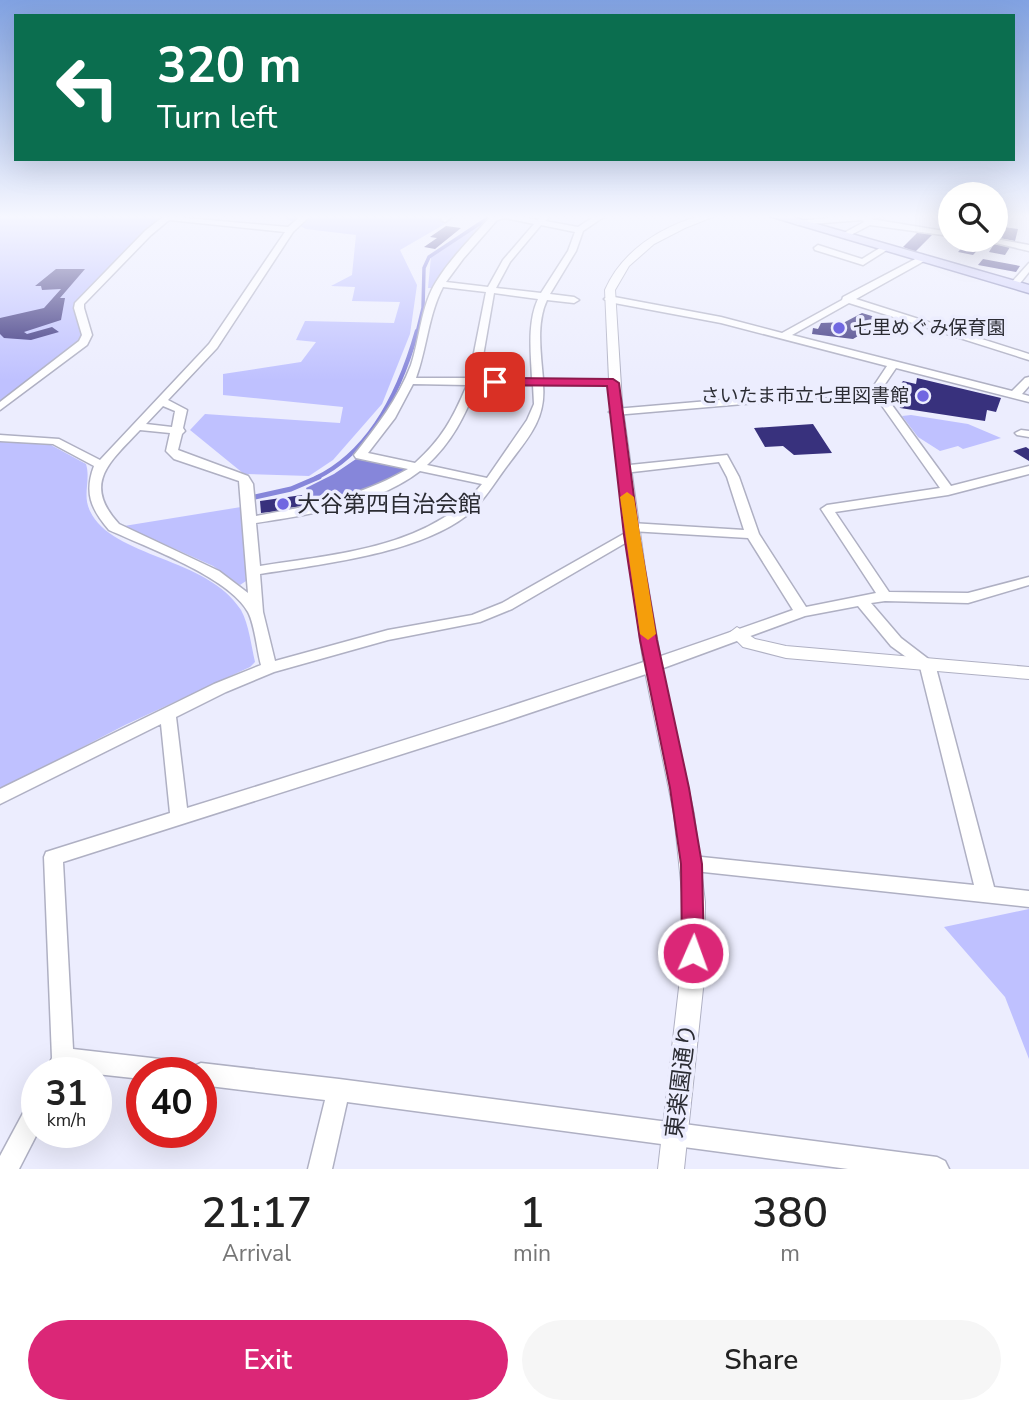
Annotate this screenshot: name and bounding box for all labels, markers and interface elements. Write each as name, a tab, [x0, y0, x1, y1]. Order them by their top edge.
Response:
text: 320 m	[157, 32, 301, 99]
icon: left	[42, 42, 133, 133]
text: Turn left	[157, 96, 277, 139]
map controls	[938, 182, 1008, 252]
button: search	[938, 182, 1008, 252]
place label: 七里めぐみ保育園	[853, 315, 1006, 341]
marker: 七里めぐみ保育園	[831, 320, 847, 336]
pin	[465, 352, 525, 412]
icon: arrive	[476, 363, 514, 401]
place label: さいたま市立七里図書館	[701, 383, 909, 409]
marker: さいたま市立七里図書館	[915, 388, 931, 404]
place label: 大谷第四自治会館	[297, 489, 481, 520]
marker: 大谷第四自治会館	[275, 496, 291, 512]
position arrow	[656, 916, 730, 990]
street label: 東楽園通り	[659, 1022, 703, 1140]
speed limit sign: 40	[126, 1057, 217, 1148]
text: 31	[45, 1070, 88, 1117]
text: km/h	[47, 1108, 86, 1132]
text: 21:17	[201, 1185, 312, 1242]
text: 1	[519, 1185, 545, 1242]
text: 380	[752, 1185, 828, 1242]
text: Arrival	[222, 1238, 291, 1269]
text: min	[513, 1238, 551, 1269]
text: m	[780, 1238, 800, 1269]
button: Exit	[28, 1320, 508, 1400]
button: Share	[522, 1320, 1001, 1400]

